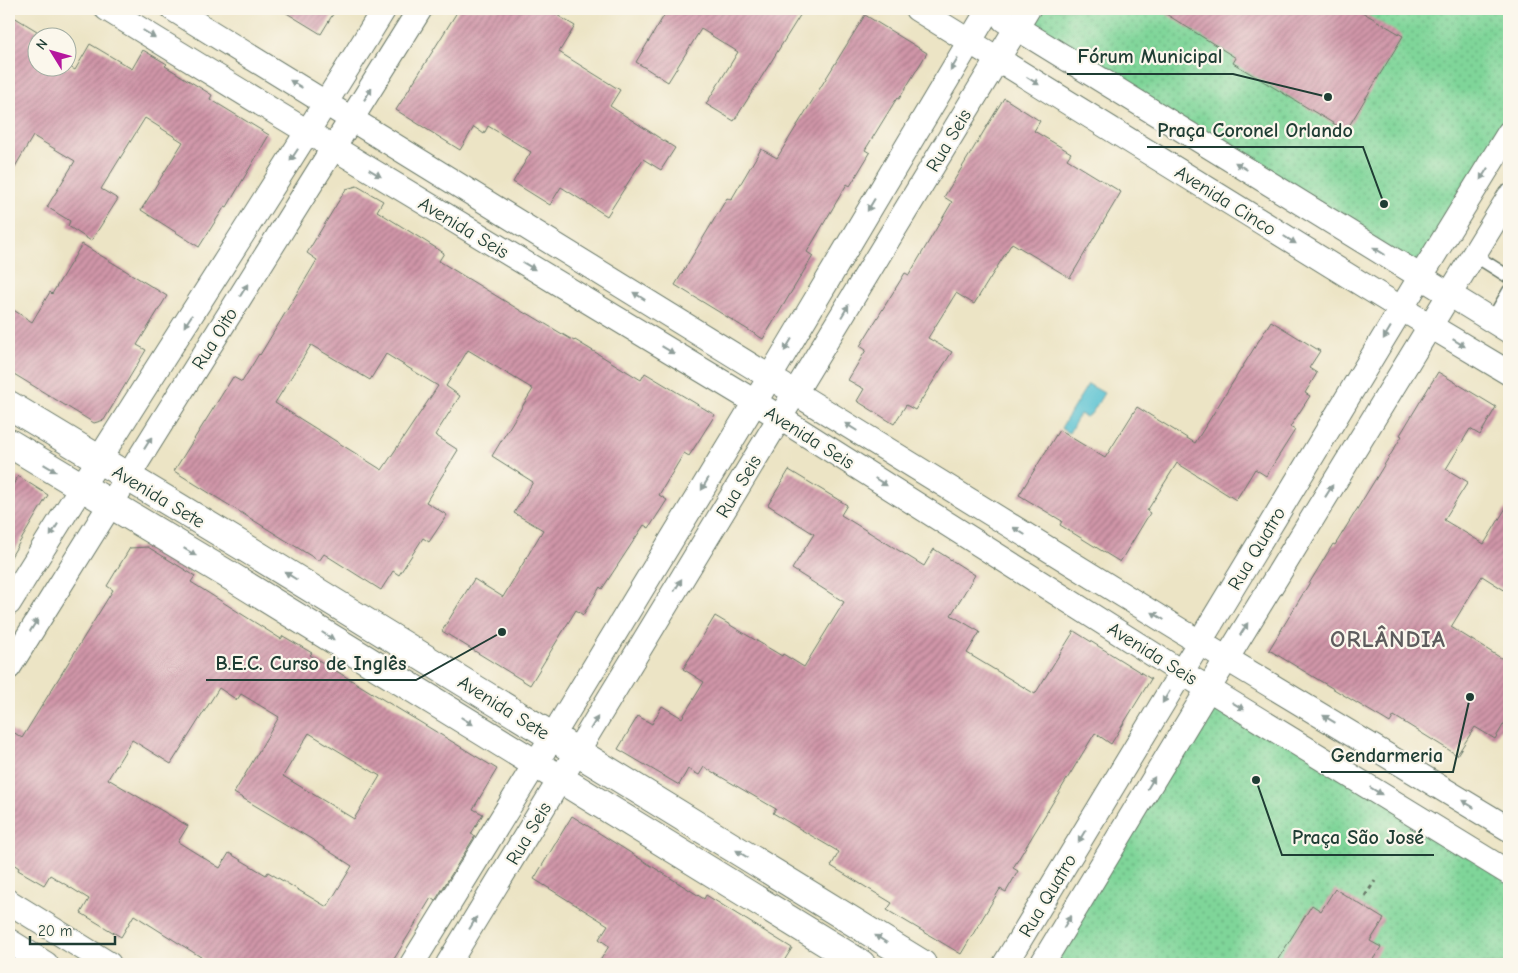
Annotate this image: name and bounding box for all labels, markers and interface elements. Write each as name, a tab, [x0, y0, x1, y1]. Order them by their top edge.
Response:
north arrow	[28, 28, 78, 78]
one-way arrow	[142, 30, 155, 39]
text: N	[32, 36, 52, 53]
callout: Fórum Municipal	[1067, 39, 1233, 74]
text: Fórum Municipal	[1077, 45, 1223, 68]
one-way arrow	[950, 59, 959, 72]
one-way arrow	[1027, 76, 1040, 85]
one-way arrow	[289, 79, 302, 88]
one-way arrow	[363, 87, 372, 100]
street label: Rua Seis	[922, 105, 976, 176]
callout: Praça Coronel Orlando	[1147, 112, 1363, 147]
text: Praça Coronel Orlando	[1157, 119, 1353, 142]
one-way arrow	[289, 148, 298, 161]
street label: Avenida Cinco	[1171, 161, 1280, 241]
one-way arrow	[1234, 161, 1247, 170]
one-way arrow	[368, 168, 382, 177]
one-way arrow	[1479, 168, 1488, 181]
street label: Avenida Seis	[414, 192, 513, 263]
one-way arrow	[867, 199, 876, 212]
one-way arrow	[1284, 235, 1297, 244]
one-way arrow	[1373, 246, 1386, 255]
one-way arrow	[523, 261, 536, 270]
one-way arrow	[239, 284, 248, 297]
one-way arrow	[632, 291, 645, 300]
street label: Rua Oito	[187, 304, 242, 373]
one-way arrow	[840, 305, 849, 318]
one-way arrow	[183, 314, 192, 328]
one-way arrow	[1383, 327, 1392, 340]
one-way arrow	[784, 338, 793, 351]
one-way arrow	[1452, 338, 1465, 347]
one-way arrow	[662, 345, 675, 355]
street label: Avenida Seis	[761, 402, 858, 474]
one-way arrow	[845, 423, 858, 432]
one-way arrow	[144, 437, 153, 450]
street label: Rua Seis	[712, 451, 766, 522]
street label: Avenida Sete	[108, 461, 209, 533]
one-way arrow	[44, 463, 57, 472]
one-way arrow	[874, 477, 887, 486]
one-way arrow	[701, 478, 710, 491]
one-way arrow	[1325, 484, 1334, 497]
street label: Rua Quatro	[1224, 503, 1290, 594]
one-way arrow	[49, 524, 58, 537]
one-way arrow	[1013, 526, 1026, 535]
one-way arrow	[183, 547, 196, 556]
one-way arrow	[284, 571, 297, 580]
one-way arrow	[673, 578, 683, 591]
one-way arrow	[1151, 611, 1164, 621]
street label: Avenida Seis	[1104, 618, 1201, 690]
one-way arrow	[30, 619, 39, 632]
one-way arrow	[1240, 623, 1249, 636]
district label: ORLÂNDIA	[1330, 625, 1446, 653]
one-way arrow	[322, 632, 335, 641]
callout: B.E.C. Curso de Inglês	[206, 645, 416, 680]
text: B.E.C. Curso de Inglês	[216, 652, 406, 675]
street label: Avenida Sete	[454, 671, 553, 745]
one-way arrow	[1162, 690, 1171, 703]
one-way arrow	[1231, 702, 1244, 711]
one-way arrow	[1322, 715, 1335, 724]
one-way arrow	[460, 717, 473, 726]
one-way arrow	[589, 717, 598, 730]
callout: Gendarmeria	[1321, 737, 1453, 772]
text: Gendarmeria	[1331, 744, 1443, 767]
one-way arrow	[1147, 777, 1156, 790]
one-way arrow	[1370, 786, 1383, 796]
street label: Rua Seis	[502, 798, 556, 869]
one-way arrow	[1461, 799, 1474, 808]
callout: Praça São José	[1282, 820, 1434, 855]
text: Praça São José	[1292, 826, 1424, 849]
one-way arrow	[1078, 829, 1087, 842]
one-way arrow	[736, 849, 749, 858]
street label: Rua Quatro	[1015, 850, 1081, 941]
scale bar	[30, 913, 115, 945]
one-way arrow	[469, 916, 478, 929]
one-way arrow	[1063, 916, 1072, 929]
text: 20 m	[38, 922, 72, 940]
one-way arrow	[874, 934, 887, 943]

